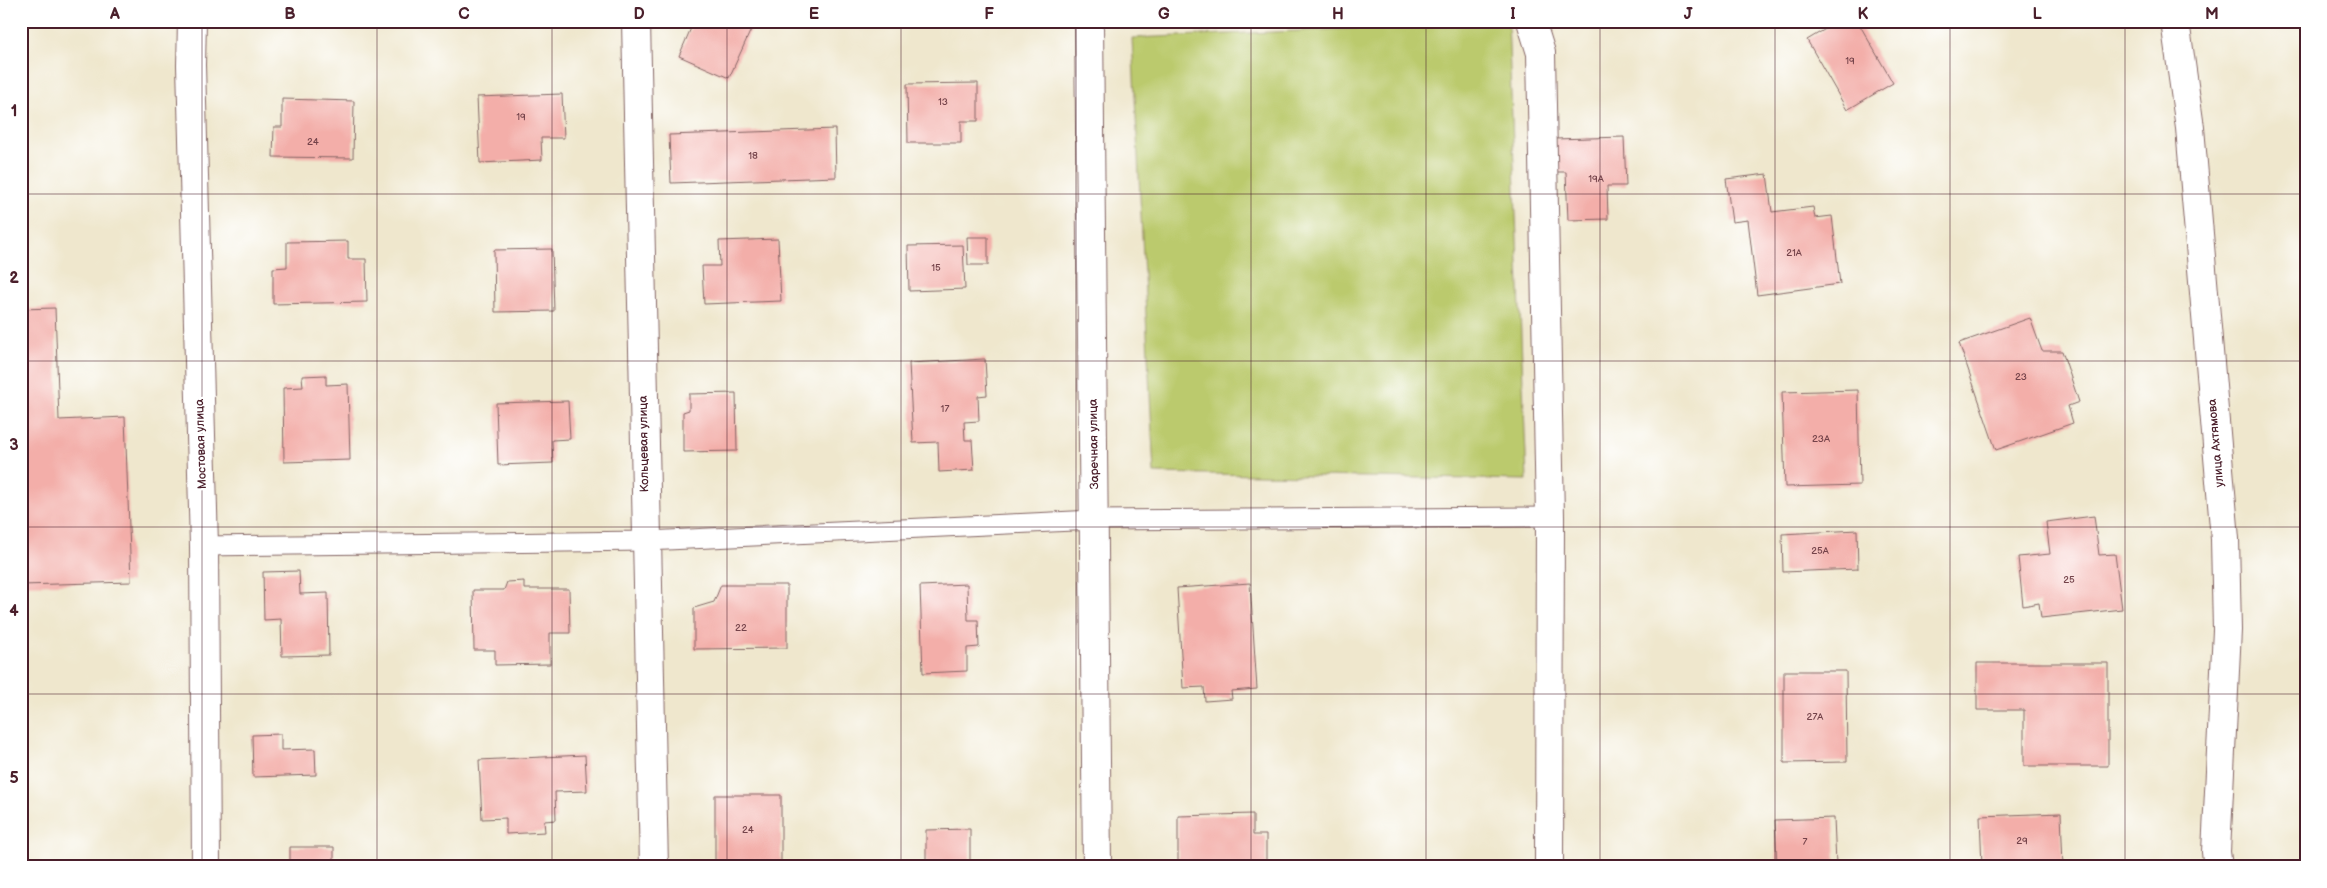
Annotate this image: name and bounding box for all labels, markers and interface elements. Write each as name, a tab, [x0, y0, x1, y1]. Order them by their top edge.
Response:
text: A	[109, 5, 120, 24]
text: B	[284, 5, 296, 24]
text: C	[458, 5, 470, 24]
text: D	[633, 5, 645, 24]
text: E	[809, 5, 819, 24]
text: F	[984, 5, 994, 24]
text: G	[1158, 5, 1170, 24]
text: H	[1332, 5, 1344, 24]
text: I	[1510, 5, 1516, 24]
text: J	[1684, 5, 1693, 24]
text: K	[1858, 5, 1869, 24]
text: L	[2032, 5, 2042, 24]
text: M	[2205, 5, 2219, 24]
house number: 19	[1845, 55, 1855, 67]
house number: 13	[938, 96, 948, 108]
text: 1	[11, 102, 17, 121]
house number: 19	[516, 111, 526, 123]
house number: 24	[307, 136, 319, 148]
house number: 18	[748, 150, 758, 162]
house number: 19А	[1588, 173, 1605, 185]
house number: 21А	[1786, 247, 1803, 259]
house number: 15	[931, 262, 941, 274]
text: 2	[9, 269, 19, 288]
house number: 23	[2015, 371, 2027, 383]
street label: Кольцевая улица	[636, 395, 652, 493]
street label: Заречная улица	[1086, 398, 1102, 490]
street label: улица Ахтямова	[2205, 398, 2227, 488]
street label: Мостовая улица	[192, 399, 210, 489]
house number: 17	[941, 403, 949, 415]
house number: 23А	[1812, 433, 1831, 445]
text: 3	[9, 436, 19, 455]
house number: 25А	[1811, 545, 1830, 557]
house number: 25	[2063, 574, 2075, 586]
text: 4	[9, 602, 19, 621]
house number: 22	[735, 622, 747, 634]
house number: 27А	[1807, 711, 1824, 723]
text: 5	[9, 769, 19, 788]
house number: 24	[742, 824, 754, 836]
house number: 29	[2016, 835, 2028, 847]
house number: 7	[1803, 836, 1808, 848]

